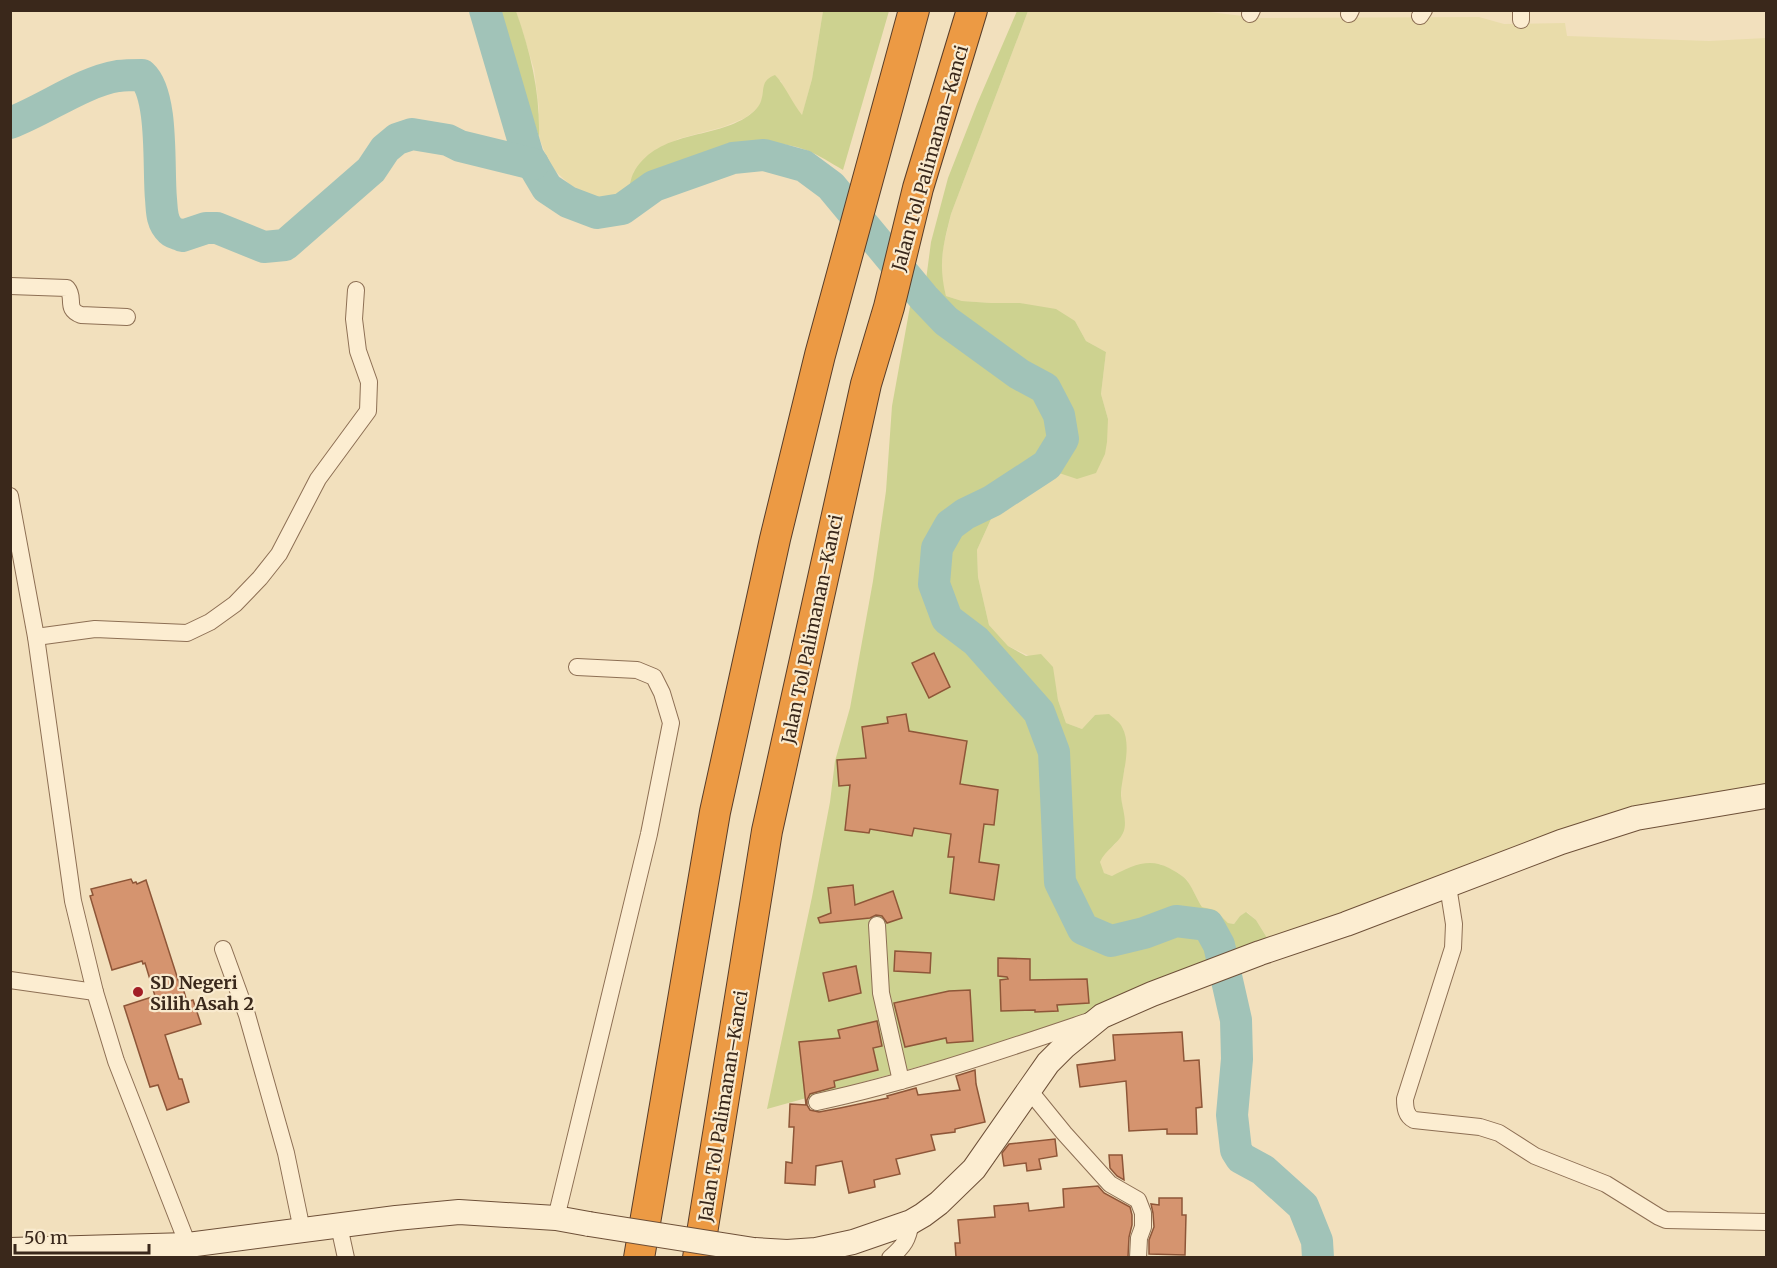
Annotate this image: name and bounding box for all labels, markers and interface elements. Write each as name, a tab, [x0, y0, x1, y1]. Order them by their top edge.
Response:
street label: Jalan Tol Palimanan–Kanci	[886, 42, 973, 275]
street label: Jalan Tol Palimanan–Kanci	[776, 512, 848, 747]
place label: SD Negeri Silih Asah 2	[150, 971, 254, 1015]
marker: SD Negeri Silih Asah 2	[131, 985, 145, 999]
street label: Jalan Tol Palimanan–Kanci	[693, 989, 753, 1224]
scale bar	[15, 1217, 148, 1255]
text: 50 m	[24, 1226, 68, 1249]

